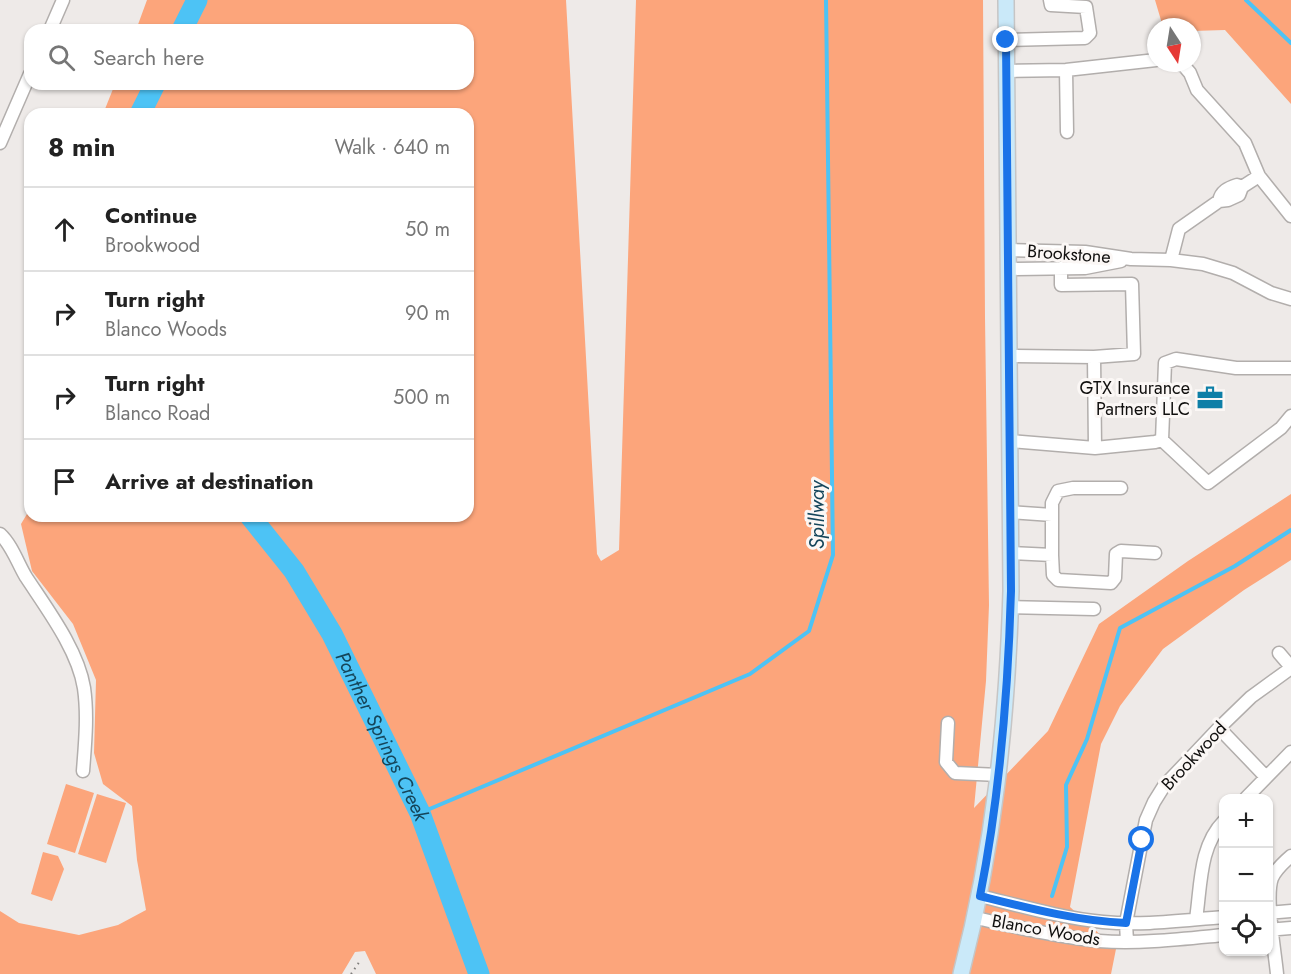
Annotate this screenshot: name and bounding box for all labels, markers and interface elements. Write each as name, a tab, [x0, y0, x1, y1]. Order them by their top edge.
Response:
north arrow	[1147, 18, 1201, 72]
search box	[24, 24, 474, 90]
route end	[992, 26, 1018, 52]
icon: search	[45, 41, 78, 74]
text: Search here	[93, 41, 204, 73]
text: 8 min	[48, 128, 116, 166]
text: Walk · 640 m	[334, 133, 450, 162]
text: Continue	[105, 199, 197, 231]
icon: ahead	[48, 213, 81, 246]
text: 50 m	[405, 215, 450, 244]
text: Brookwood	[105, 231, 200, 260]
street label: Brookstone	[1026, 238, 1112, 270]
text: Turn right	[105, 283, 205, 315]
icon: right	[48, 297, 81, 330]
text: 90 m	[405, 299, 450, 328]
text: Blanco Woods	[105, 315, 227, 344]
text: Turn right	[105, 367, 205, 399]
place label: GTX Insurance Partners LLC	[1080, 375, 1190, 422]
icon: right	[48, 381, 81, 414]
text: 500 m	[393, 383, 450, 412]
office icon: GTX Insurance Partners LLC	[1195, 383, 1225, 413]
text: Blanco Road	[105, 399, 211, 428]
icon: arrive	[48, 465, 81, 498]
text: Arrive at destination	[105, 465, 314, 497]
water label: Spillway	[803, 479, 832, 549]
water label: Panther Springs Creek	[328, 647, 437, 826]
street label: Brookwood	[1155, 716, 1233, 796]
map controls	[1219, 794, 1273, 956]
button: +	[1219, 794, 1273, 848]
route start	[1128, 826, 1154, 852]
button: −	[1219, 848, 1273, 902]
button: locate	[1219, 902, 1273, 956]
street label: Blanco Woods	[990, 908, 1102, 952]

